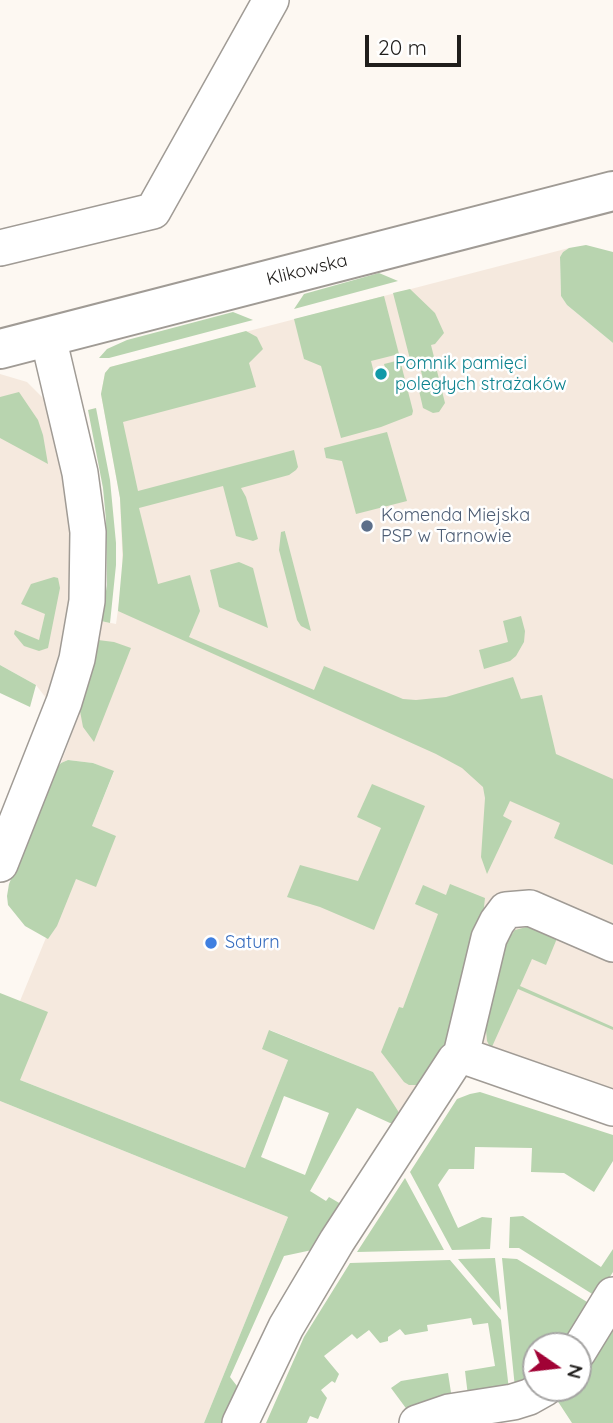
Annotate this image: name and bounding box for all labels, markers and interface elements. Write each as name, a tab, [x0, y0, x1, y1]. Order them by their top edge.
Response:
scale bar	[368, 21, 464, 65]
text: 20 m	[378, 34, 427, 60]
street label: Klikowska	[264, 250, 350, 290]
place label: Pomnik pamięci poległych strażaków	[395, 353, 567, 396]
marker: Pomnik pamięci poległych strażaków	[373, 366, 389, 382]
place label: Komenda Miejska PSP w Tarnowie	[381, 505, 530, 548]
marker: Komenda Miejska PSP w Tarnowie	[359, 518, 375, 534]
place label: Saturn	[225, 932, 280, 954]
marker: Saturn	[203, 935, 219, 951]
north arrow	[522, 1332, 592, 1402]
text: N	[562, 1362, 589, 1381]

